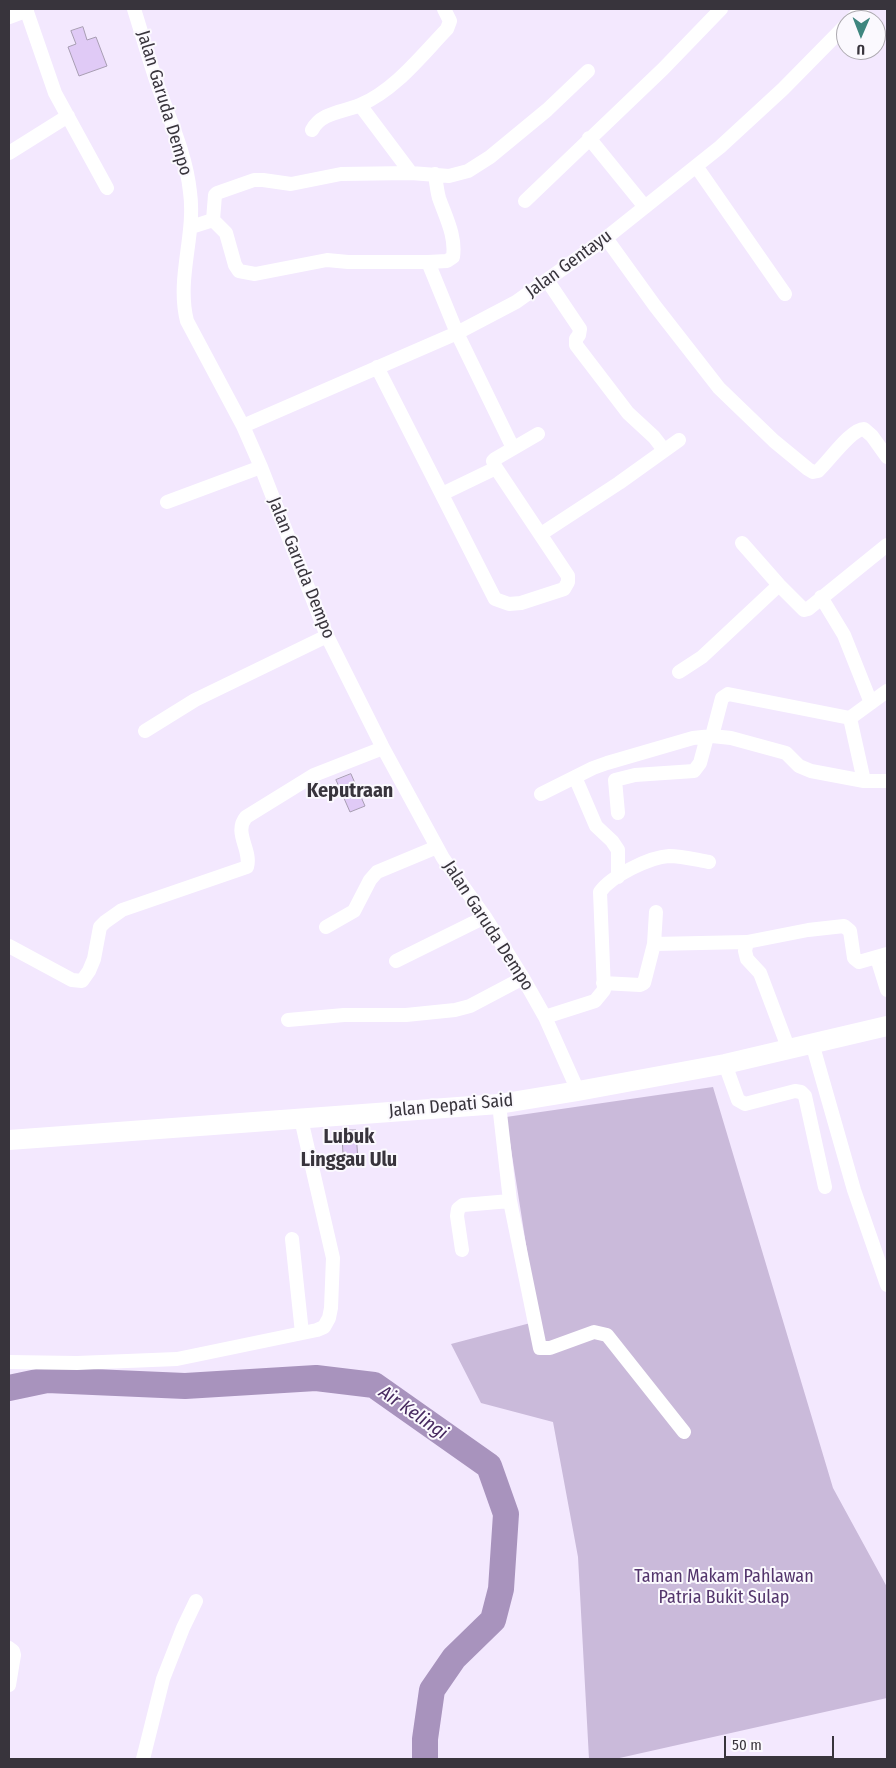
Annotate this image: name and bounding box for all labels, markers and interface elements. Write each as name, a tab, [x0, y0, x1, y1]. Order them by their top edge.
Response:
north arrow	[836, 10, 886, 60]
street label: Jalan Garuda Dempo	[132, 28, 196, 178]
text: U	[856, 41, 865, 58]
street label: Jalan Gentayu	[522, 226, 616, 302]
street label: Jalan Garuda Dempo	[263, 494, 339, 642]
district label: Keputraan	[307, 779, 393, 803]
street label: Jalan Garuda Dempo	[438, 857, 538, 995]
street label: Jalan Depati Said	[388, 1090, 514, 1122]
district label: Lubuk Linggau Ulu	[301, 1125, 397, 1172]
water label: Air Kelingi	[374, 1381, 452, 1445]
park label: Taman Makam Pahlawan Patria Bukit Sulap	[634, 1566, 814, 1608]
scale bar	[726, 1726, 836, 1758]
text: 50 m	[732, 1736, 762, 1754]

